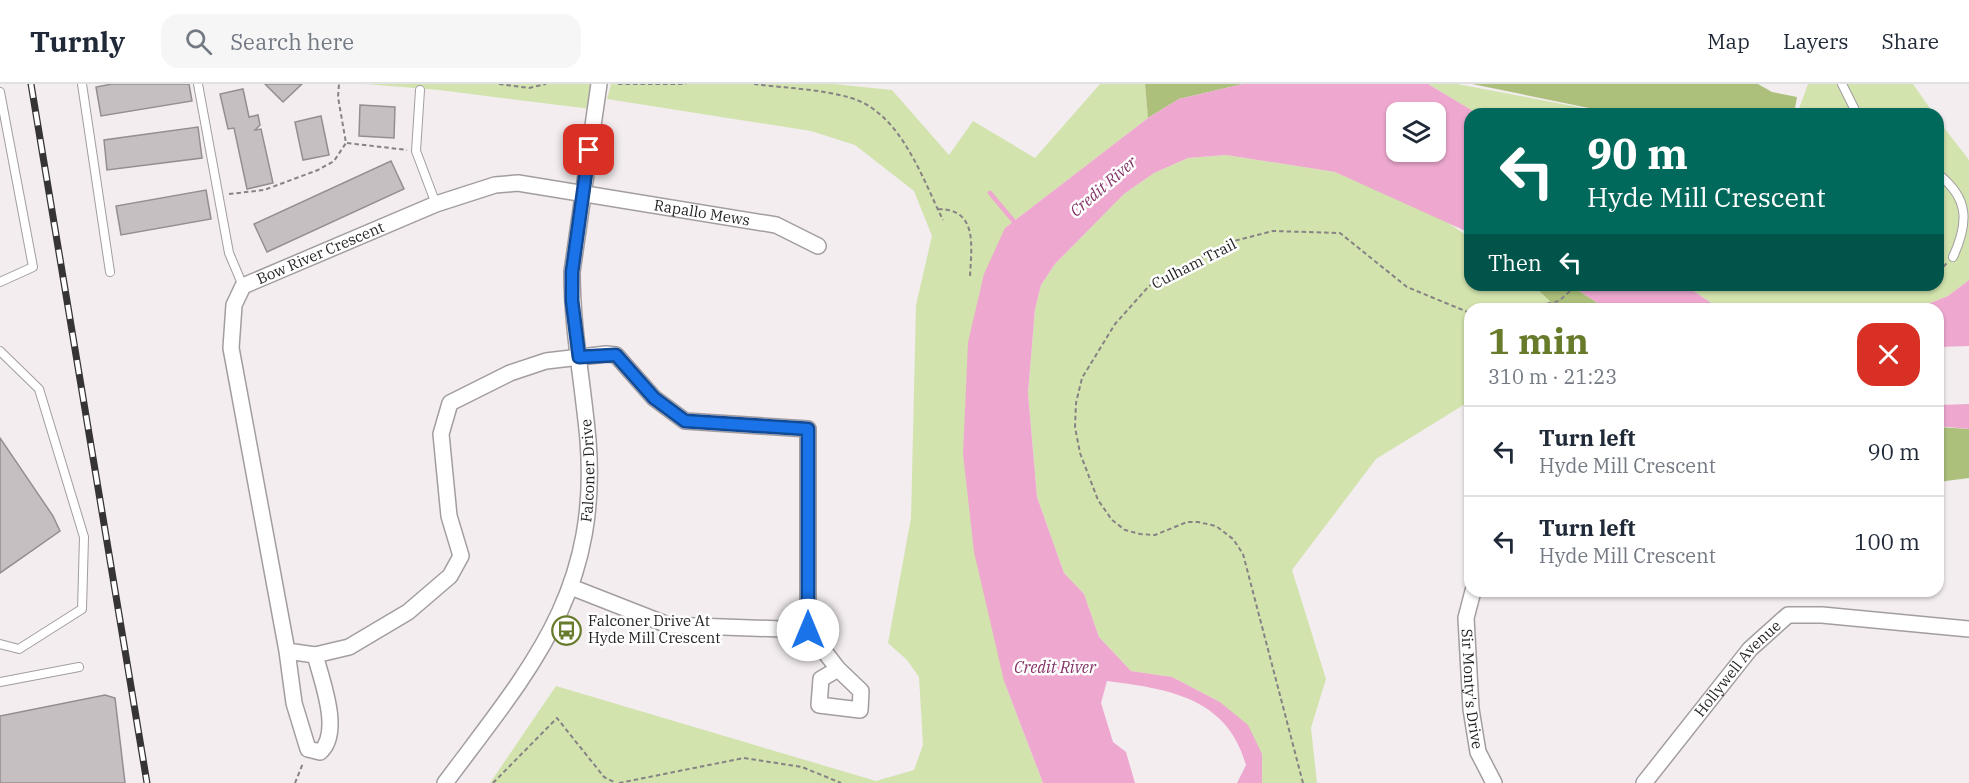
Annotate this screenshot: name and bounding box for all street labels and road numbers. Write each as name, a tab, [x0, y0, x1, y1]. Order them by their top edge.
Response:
street label: Rapallo Mews	[653, 195, 751, 230]
street label: Bow River Crescent	[254, 217, 387, 288]
street label: Culham Trail	[1148, 234, 1239, 293]
street label: Falconer Drive	[576, 418, 598, 523]
street label: Hollywell Avenue	[1690, 616, 1785, 721]
street label: Sir Monty's Drive	[1458, 628, 1487, 750]

